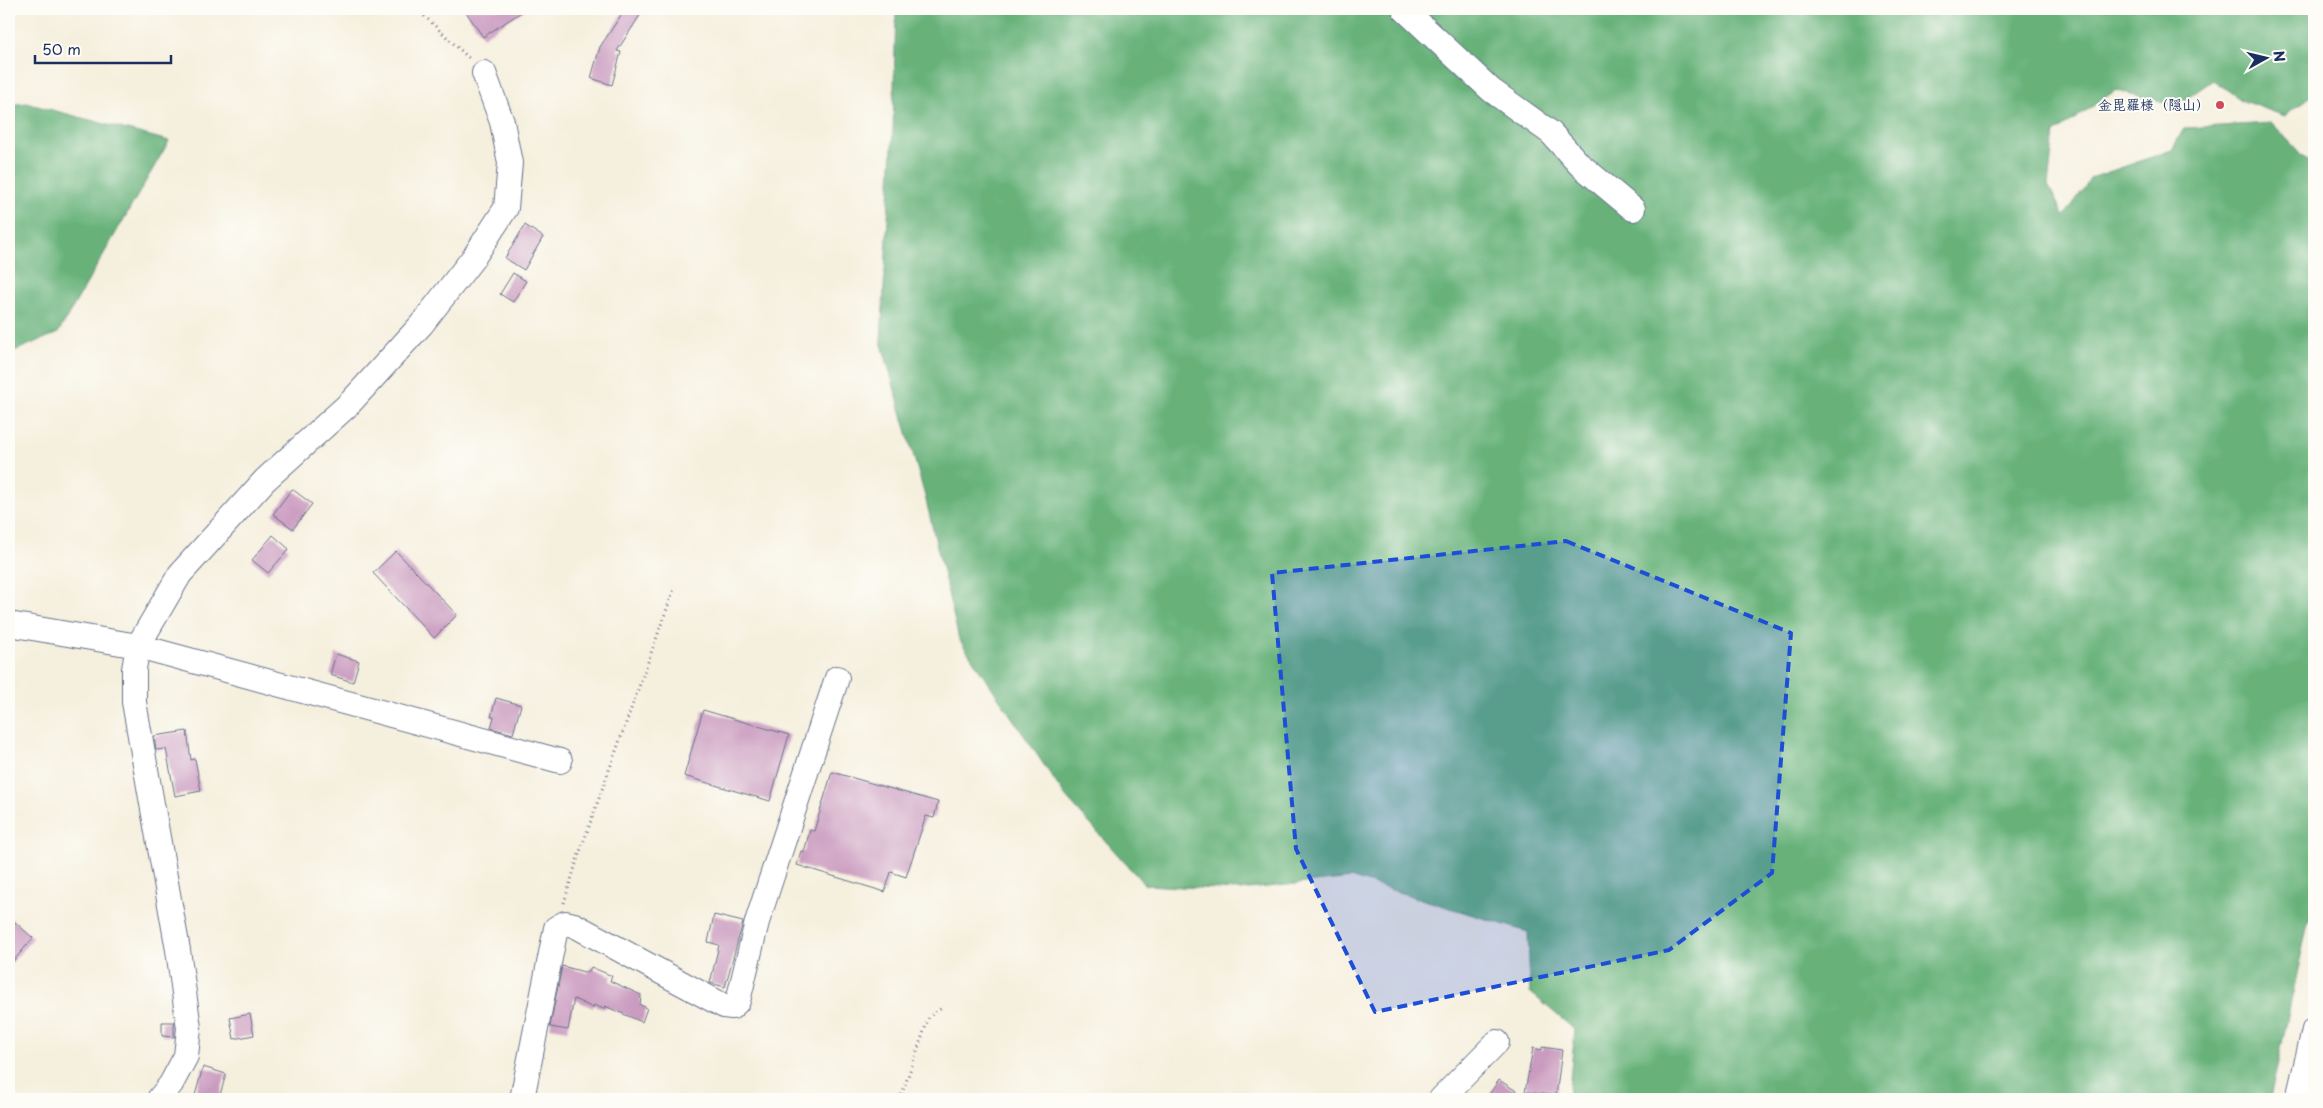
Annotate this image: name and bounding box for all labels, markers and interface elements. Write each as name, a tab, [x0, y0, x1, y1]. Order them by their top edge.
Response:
scale bar	[35, 32, 171, 64]
north arrow	[2240, 32, 2290, 82]
text: 50 m	[42, 37, 81, 60]
text: N	[2268, 49, 2291, 63]
place label: 金毘羅様（隠山）	[2098, 94, 2210, 115]
marker: 金毘羅様（隠山）	[2214, 99, 2226, 111]

